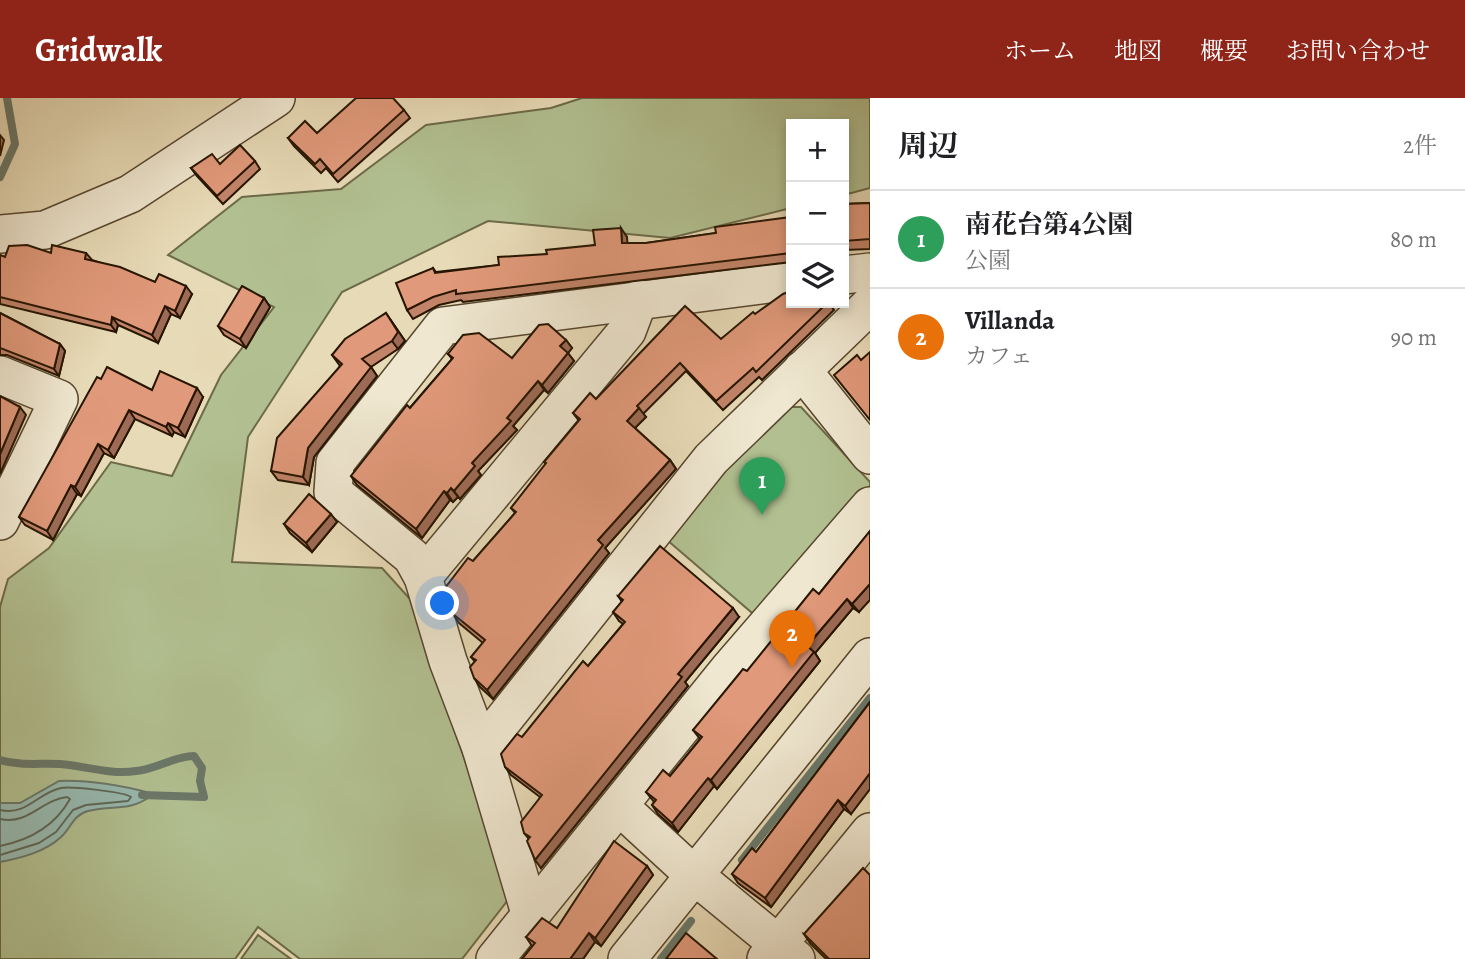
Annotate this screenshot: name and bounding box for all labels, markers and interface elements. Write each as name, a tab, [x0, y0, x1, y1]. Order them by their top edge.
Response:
text: Gridwalk	[35, 27, 162, 72]
text: ホーム	[1004, 35, 1076, 67]
text: 地図	[1114, 35, 1162, 67]
text: 概要	[1200, 35, 1248, 67]
text: お問い合わせ	[1286, 35, 1430, 67]
map controls	[786, 119, 849, 308]
button: +	[786, 119, 849, 182]
text: 周辺	[898, 126, 958, 166]
text: 2件	[1403, 130, 1437, 161]
button: −	[786, 182, 849, 245]
text: 南花台第4公園	[965, 207, 1133, 242]
text: 1	[917, 224, 925, 255]
text: 80 m	[1390, 224, 1437, 255]
button: layers	[786, 245, 849, 308]
text: 公園	[965, 245, 1011, 276]
text: Villanda	[965, 303, 1055, 338]
text: 2	[915, 322, 927, 353]
text: 90 m	[1391, 322, 1437, 353]
text: カフェ	[965, 341, 1033, 372]
pin: 1	[739, 457, 785, 515]
your location	[425, 586, 459, 620]
pin: 2	[769, 610, 815, 668]

